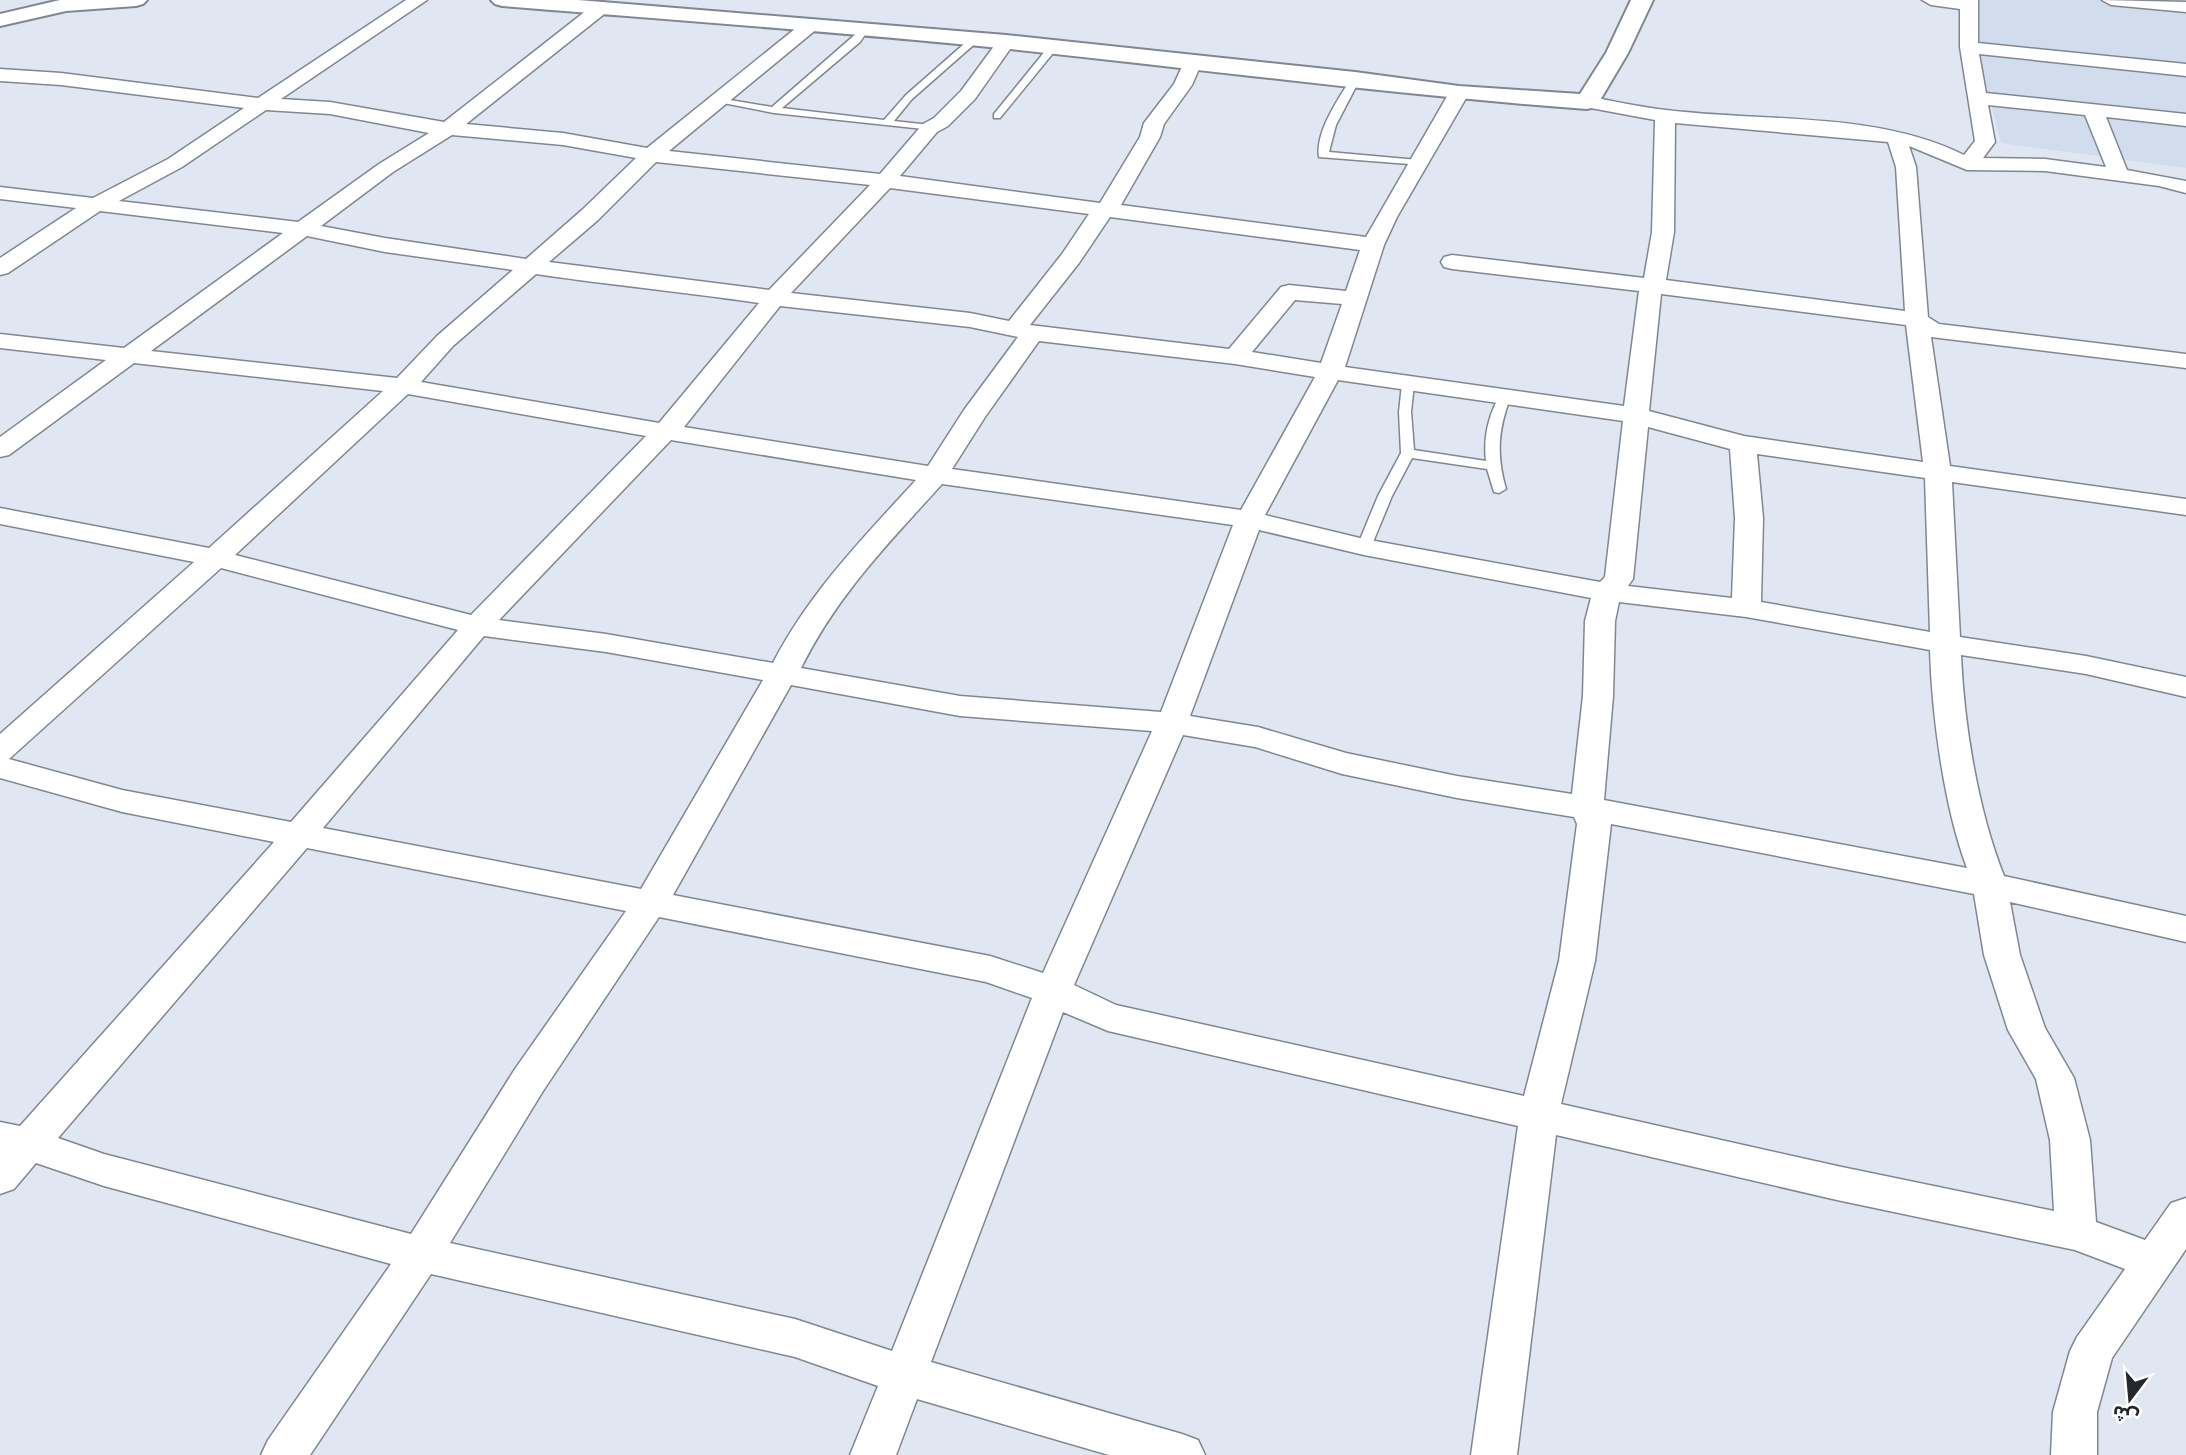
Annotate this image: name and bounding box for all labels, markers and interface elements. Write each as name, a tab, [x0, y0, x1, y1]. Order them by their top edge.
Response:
north arrow	[2095, 1364, 2165, 1434]
text: ش	[2110, 1400, 2141, 1430]

